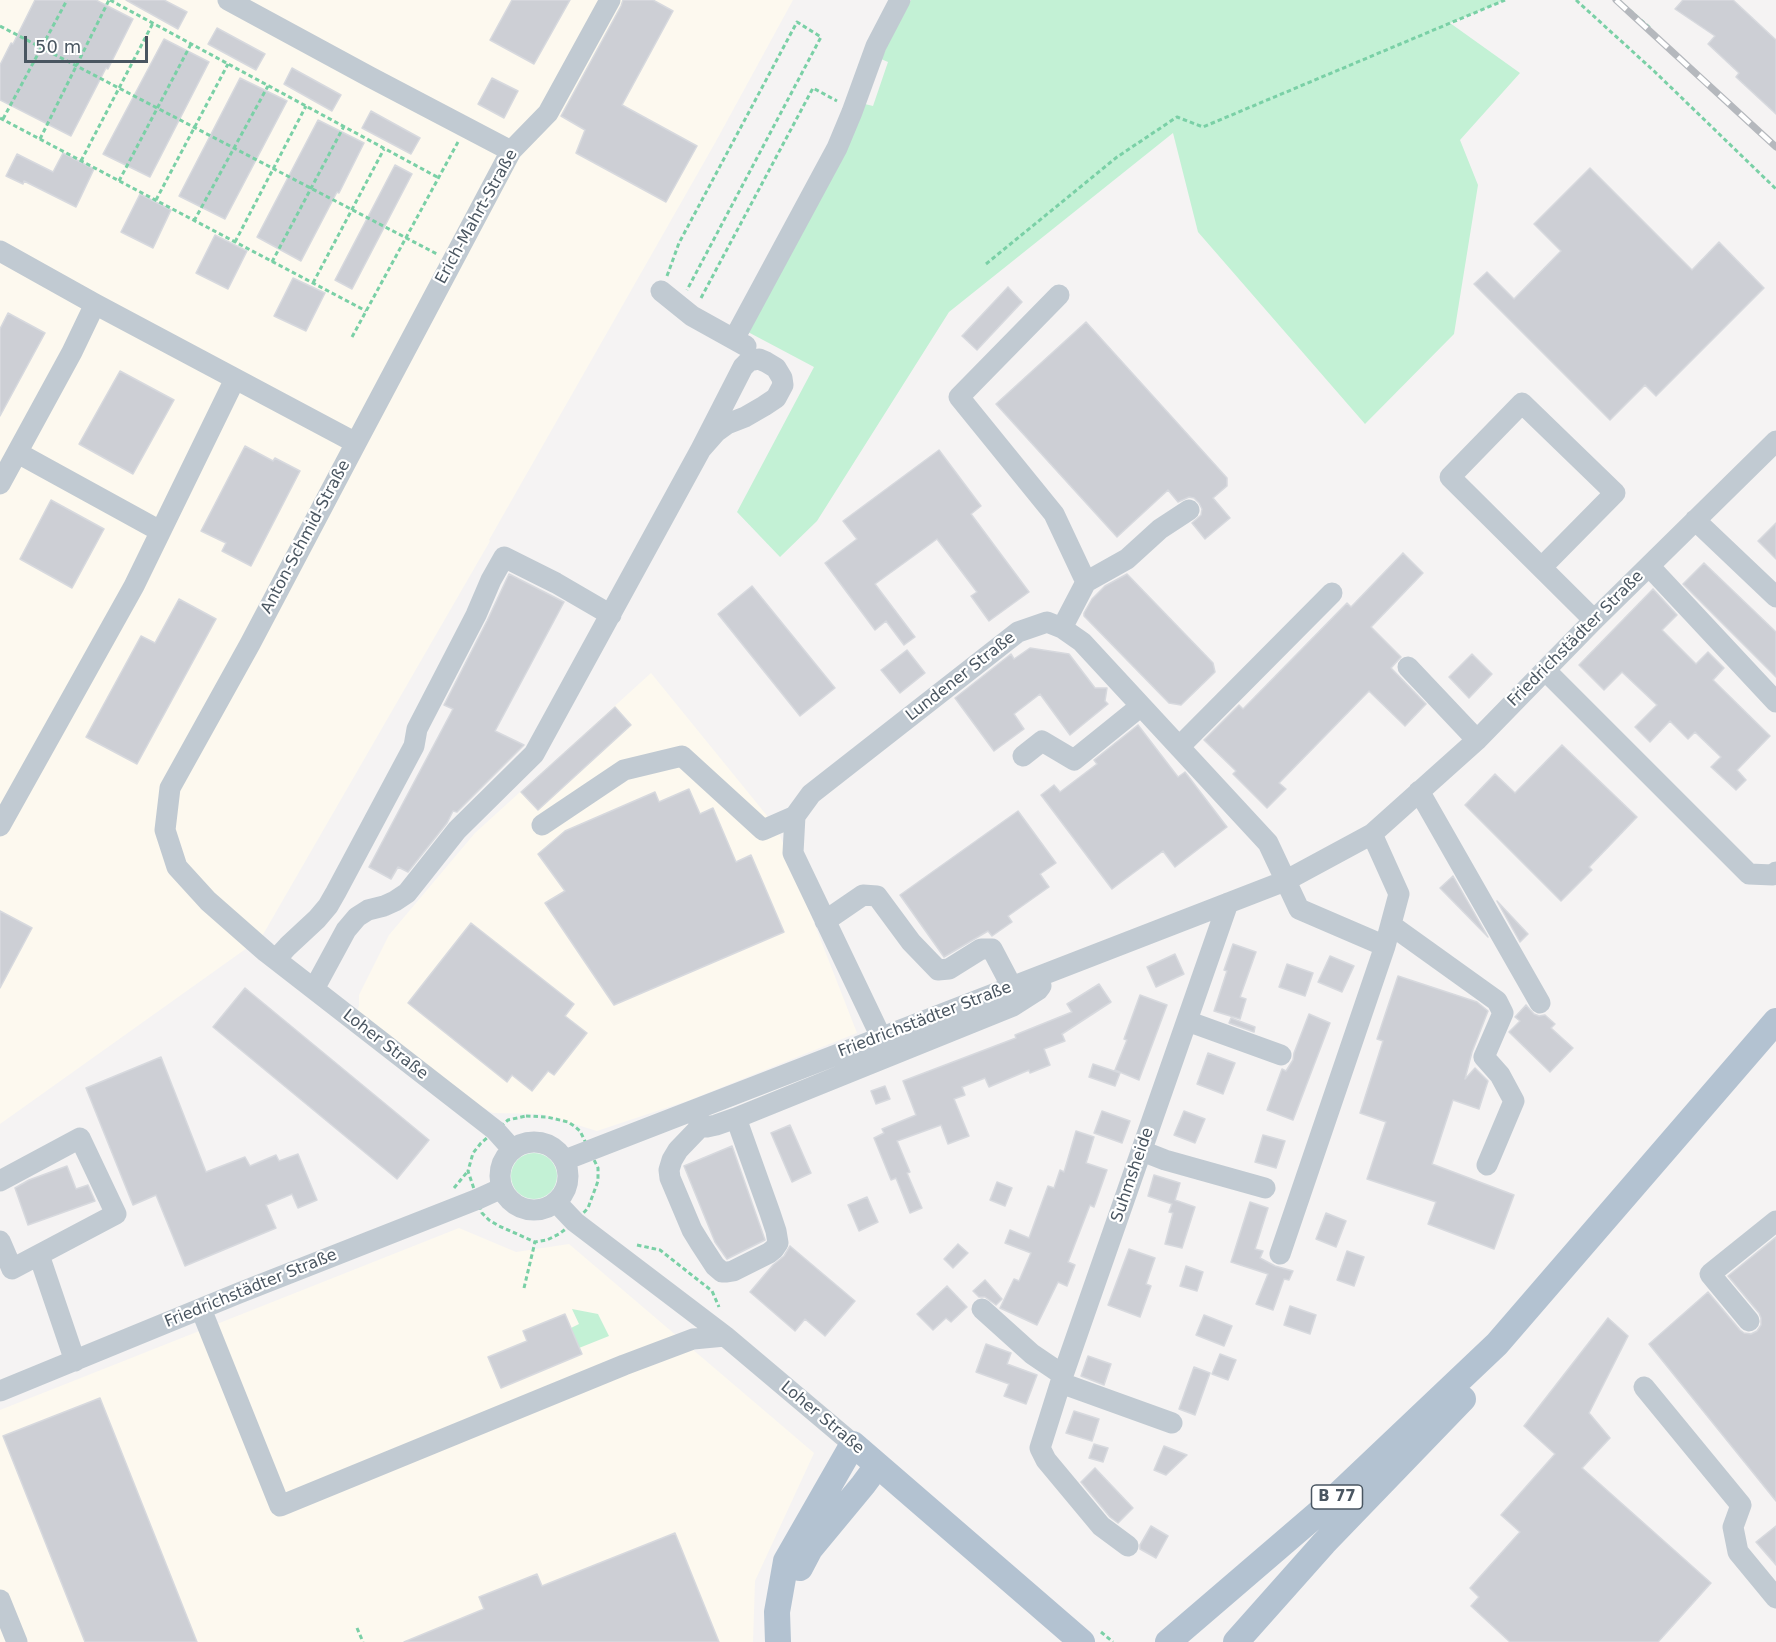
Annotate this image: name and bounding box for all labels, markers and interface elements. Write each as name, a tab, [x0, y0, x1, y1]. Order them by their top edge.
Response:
scale bar	[27, 24, 152, 62]
text: 50 m	[35, 36, 81, 57]
street label: Erich-Mahrt-Straße	[432, 146, 522, 288]
street label: Anton-Schmid-Straße	[257, 457, 355, 617]
street label: Friedrichstädter Straße	[1504, 567, 1648, 711]
street label: Lundener Straße	[903, 628, 1019, 726]
street label: Friedrichstädter Straße	[836, 978, 1014, 1062]
street label: Loher Straße	[339, 1006, 431, 1084]
street label: Suhmsheide	[1108, 1125, 1158, 1225]
street label: Friedrichstädter Straße	[162, 1246, 340, 1332]
street label: Loher Straße	[776, 1378, 868, 1458]
road number: B 77	[1312, 1485, 1362, 1509]

